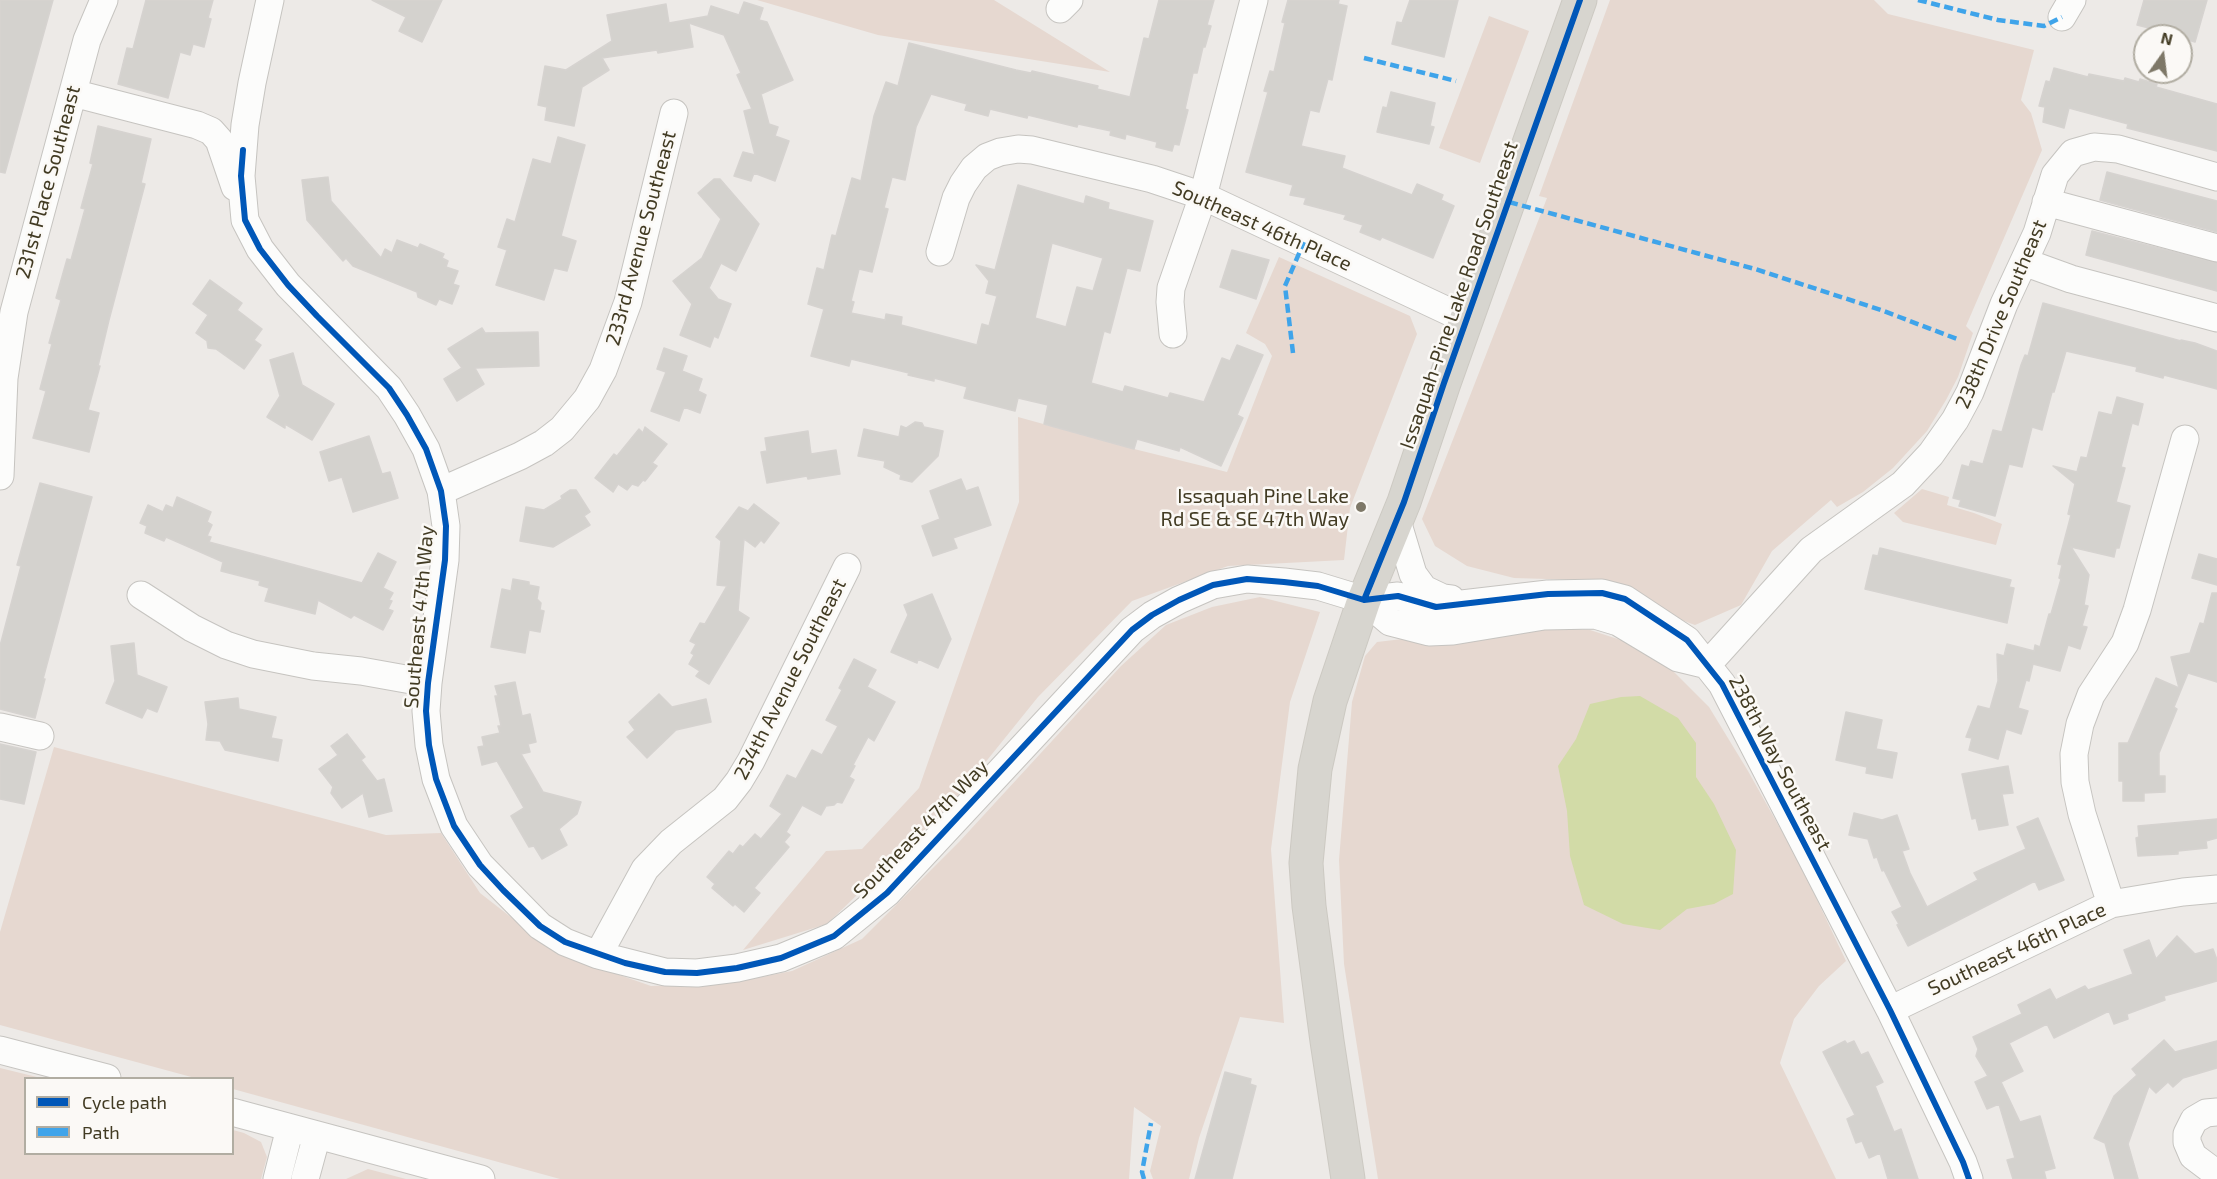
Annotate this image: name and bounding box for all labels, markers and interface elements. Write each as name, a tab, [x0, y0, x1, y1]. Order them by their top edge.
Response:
north arrow	[2133, 24, 2193, 84]
text: N	[2159, 27, 2175, 49]
street label: 231st Place Southeast	[11, 83, 85, 281]
street label: 233rd Avenue Southeast	[601, 128, 681, 348]
street label: Issaquah-Pine Lake Road Southeast	[1395, 138, 1523, 452]
street label: Southeast 46th Place	[1169, 176, 1355, 276]
street label: 238th Drive Southeast	[1950, 216, 2052, 412]
place label: Issaquah Pine Lake Rd SE & SE 47th Way	[1161, 484, 1349, 531]
marker: Issaquah Pine Lake Rd SE & SE 47th Way	[1354, 500, 1368, 514]
street label: Southeast 47th Way	[399, 524, 439, 710]
street label: 234th Avenue Southeast	[729, 574, 851, 784]
street label: 238th Way Southeast	[1723, 671, 1837, 855]
street label: Southeast 47th Way	[849, 755, 993, 903]
street label: Southeast 46th Place	[1924, 897, 2110, 1001]
legend	[24, 1077, 234, 1155]
text: Cycle path	[82, 1091, 167, 1113]
text: Path	[82, 1121, 120, 1143]

